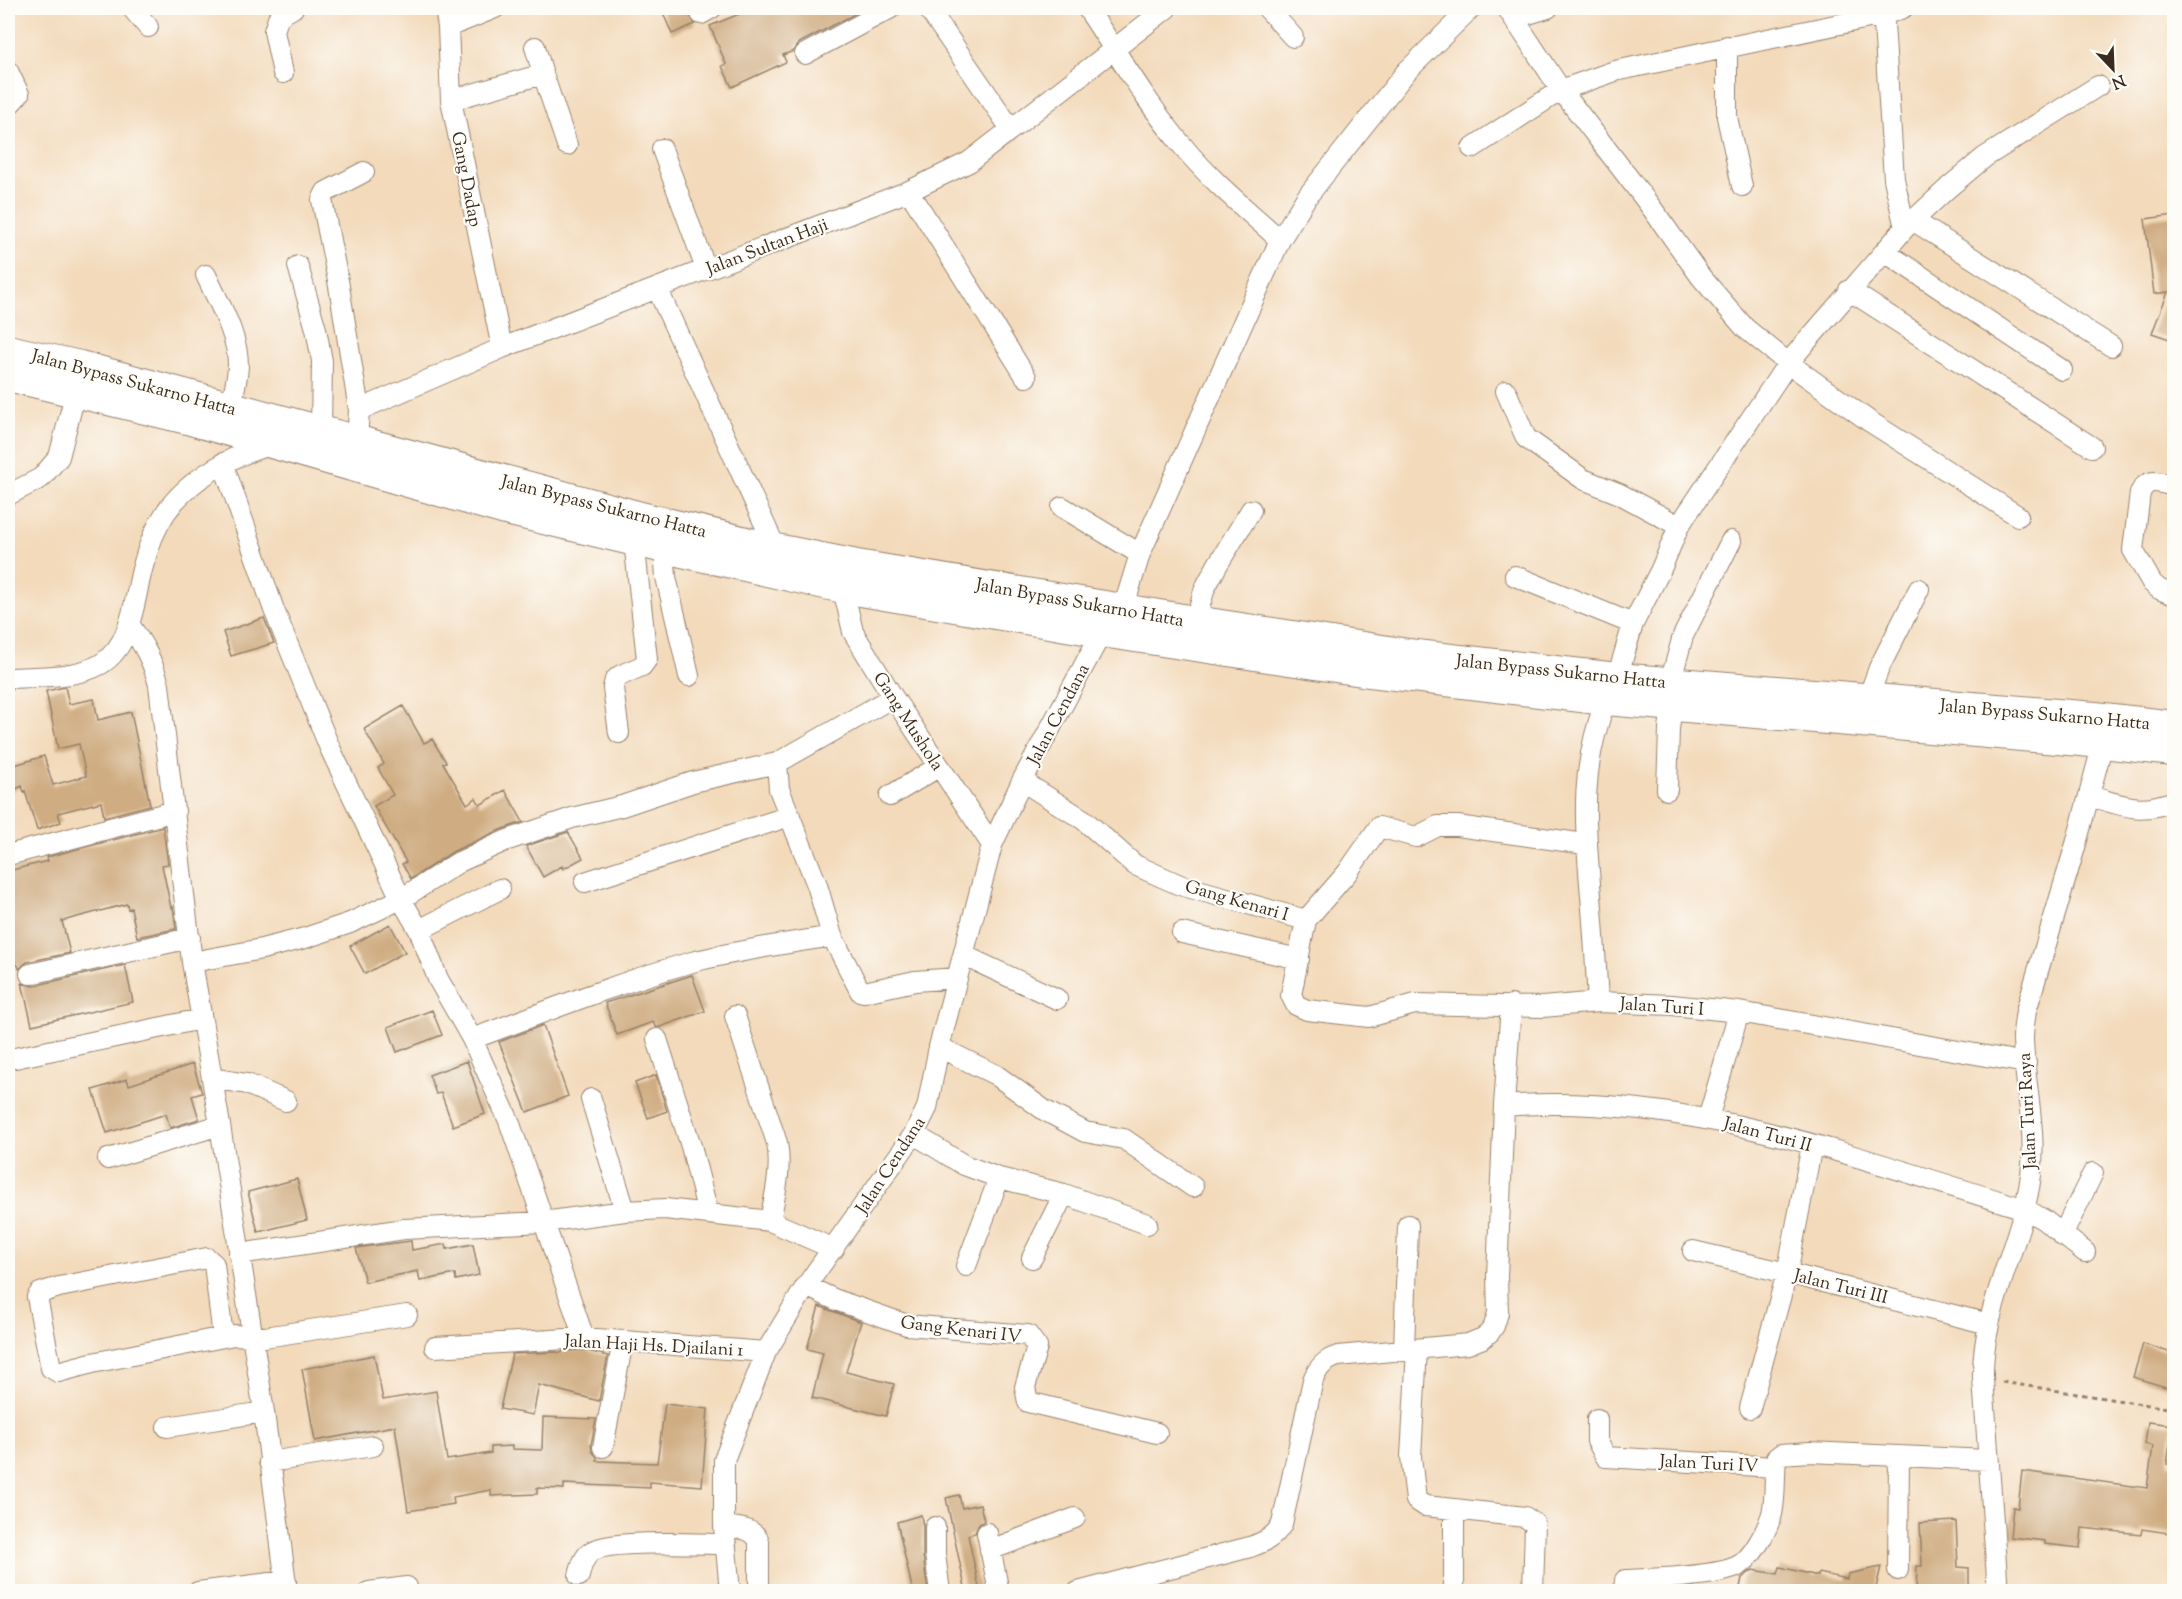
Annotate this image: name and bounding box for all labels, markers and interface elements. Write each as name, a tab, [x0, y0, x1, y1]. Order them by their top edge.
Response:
north arrow	[2083, 39, 2143, 99]
text: N	[2107, 67, 2128, 94]
street label: Gang Dadap	[443, 129, 487, 229]
street label: Jalan Sultan Haji	[702, 213, 832, 283]
street label: Jalan Bypass Sukarno Hatta	[27, 344, 239, 424]
street label: Jalan Bypass Sukarno Hatta	[497, 470, 709, 546]
street label: Jalan Bypass Sukarno Hatta	[973, 573, 1186, 635]
street label: Jalan Bypass Sukarno Hatta	[1454, 649, 1667, 697]
street label: Jalan Cendana	[1022, 660, 1097, 771]
street label: Gang Mushola	[866, 668, 949, 777]
street label: Jalan Bypass Sukarno Hatta	[1938, 694, 2151, 738]
street label: Gang Kenari I	[1181, 875, 1292, 929]
street label: Jalan Turi I	[1618, 992, 1705, 1024]
street label: Jalan Turi Raya	[2013, 1052, 2045, 1171]
street label: Jalan Turi II	[1720, 1111, 1815, 1160]
street label: Jalan Cendana	[850, 1112, 933, 1221]
street label: Jalan Turi III	[1790, 1263, 1890, 1312]
street label: Gang Kenari IV	[899, 1311, 1023, 1351]
street label: Jalan Haji Hs. Djailani 1	[563, 1329, 744, 1365]
street label: Jalan Turi IV	[1658, 1449, 1759, 1481]

